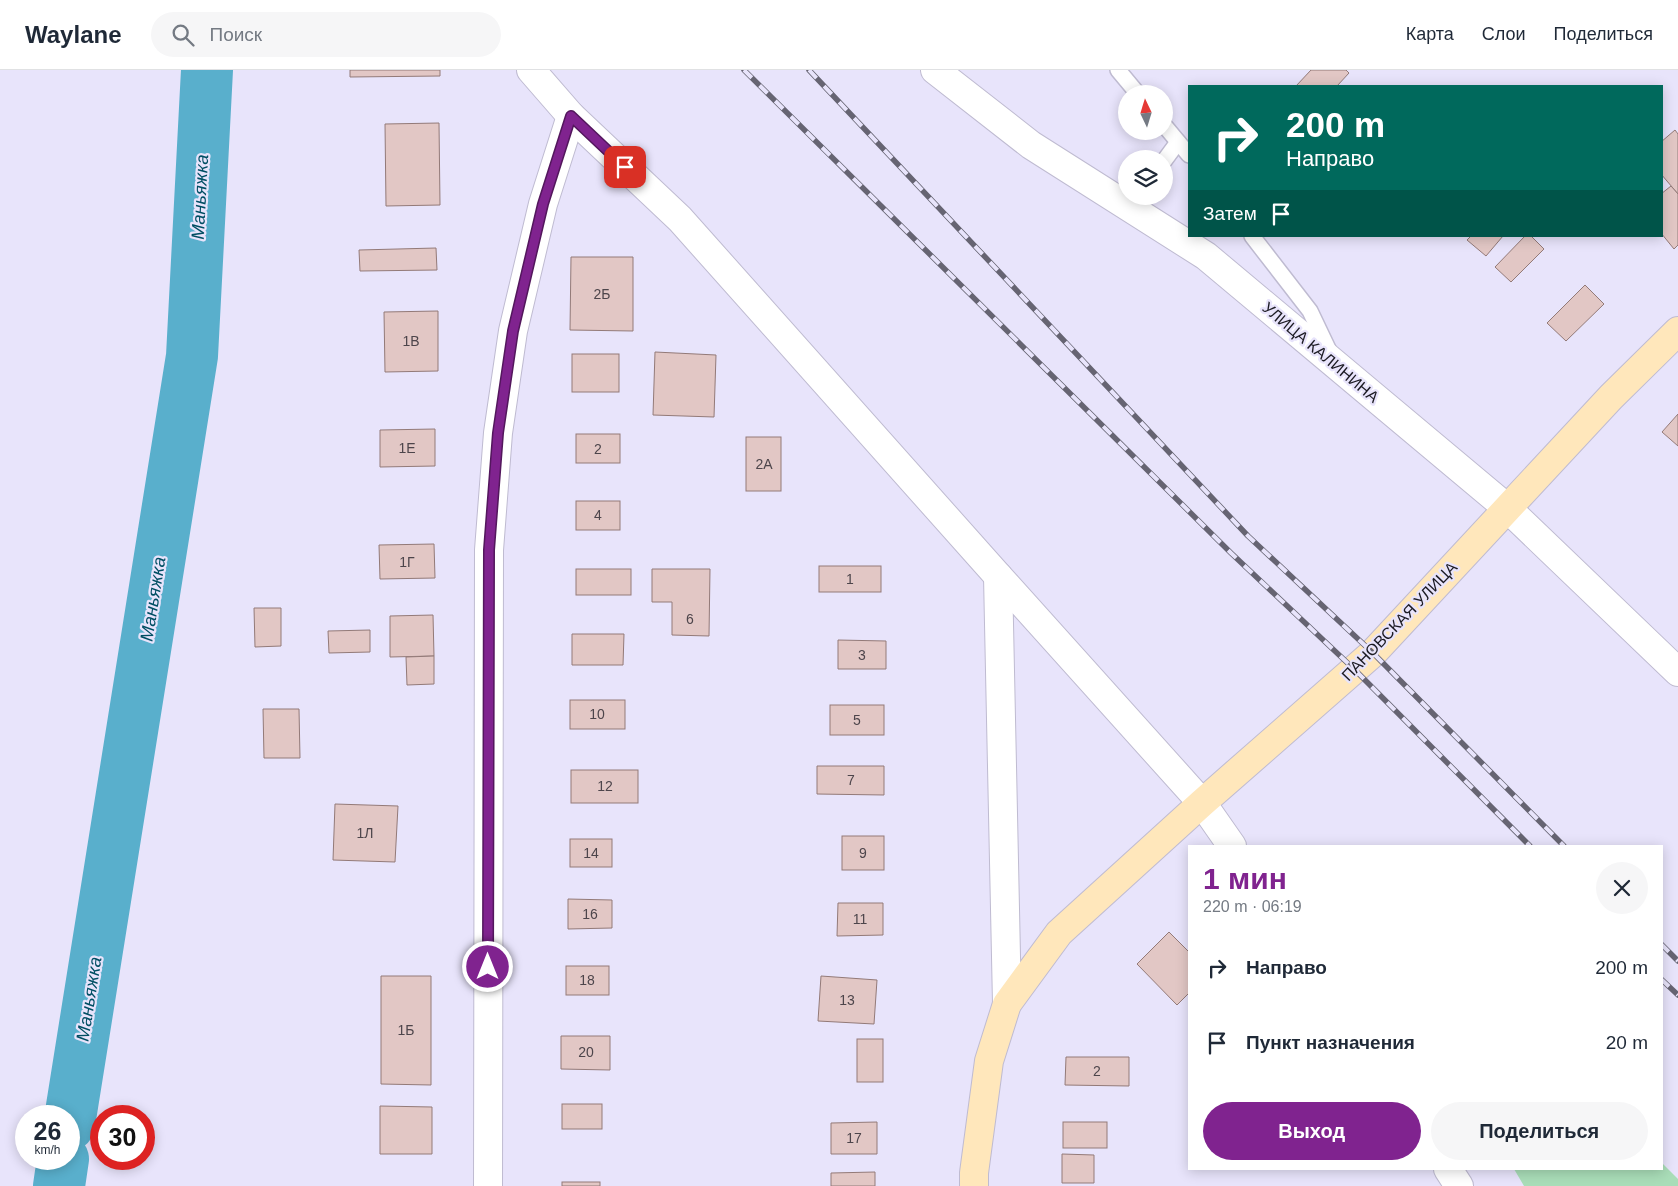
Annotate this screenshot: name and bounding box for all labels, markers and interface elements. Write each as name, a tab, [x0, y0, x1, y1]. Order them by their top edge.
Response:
search box	[151, 12, 501, 57]
text: Waylane	[25, 21, 121, 48]
icon: search	[169, 21, 197, 49]
text: Поиск	[209, 24, 262, 45]
text: Карта	[1406, 24, 1454, 44]
text: Слои	[1482, 24, 1526, 44]
text: Поделиться	[1554, 24, 1653, 44]
north arrow	[1118, 85, 1172, 140]
map controls	[1118, 85, 1173, 205]
icon: right	[1203, 105, 1268, 170]
text: 200 m	[1286, 105, 1385, 144]
pin	[604, 146, 646, 188]
text: Направо	[1286, 146, 1374, 171]
button: layers	[1118, 150, 1173, 205]
icon: arrive	[611, 153, 639, 181]
water label: Маньяжка	[188, 154, 212, 240]
icon: arrive	[1267, 200, 1295, 228]
text: Затем	[1203, 203, 1257, 224]
house number: 2Б	[594, 286, 610, 302]
street label: УЛИЦА КАЛИНИНА	[1259, 299, 1382, 406]
house number: 1В	[402, 333, 420, 349]
house number: 1Е	[398, 440, 416, 456]
house number: 2	[594, 441, 602, 457]
house number: 2А	[755, 456, 773, 472]
house number: 4	[594, 507, 602, 523]
house number: 1Г	[399, 554, 415, 570]
water label: Маньяжка	[136, 555, 170, 643]
street label: ПАНОВСКАЯ УЛИЦА	[1338, 558, 1461, 684]
house number: 1	[846, 571, 854, 587]
house number: 6	[686, 611, 694, 627]
house number: 3	[858, 647, 866, 663]
house number: 10	[589, 706, 605, 722]
house number: 5	[853, 712, 861, 728]
house number: 7	[847, 772, 855, 788]
house number: 12	[597, 778, 613, 794]
house number: 1Л	[357, 825, 373, 841]
house number: 14	[583, 845, 599, 861]
house number: 9	[859, 845, 867, 861]
text: 1 мин	[1203, 862, 1287, 895]
button: close	[1596, 862, 1648, 914]
text: 220 m · 06:19	[1203, 898, 1302, 915]
house number: 16	[582, 906, 598, 922]
house number: 11	[853, 911, 867, 927]
position arrow	[461, 940, 513, 992]
icon: right	[1203, 954, 1231, 982]
water label: Маньяжка	[72, 955, 106, 1043]
text: Направо	[1246, 957, 1327, 978]
text: 200 m	[1595, 957, 1648, 978]
house number: 18	[579, 972, 595, 988]
house number: 13	[839, 992, 855, 1008]
house number: 1Б	[398, 1022, 414, 1038]
icon: arrive	[1203, 1029, 1231, 1057]
text: Пункт назначения	[1246, 1032, 1415, 1053]
text: 20 m	[1606, 1032, 1648, 1053]
house number: 20	[578, 1044, 594, 1060]
house number: 2	[1093, 1063, 1101, 1079]
button: Выход	[1203, 1102, 1421, 1160]
button: Поделиться	[1431, 1102, 1648, 1160]
speed limit sign: 30	[90, 1105, 155, 1170]
text: 26	[34, 1117, 61, 1145]
house number: 17	[846, 1130, 862, 1146]
text: km/h	[34, 1143, 61, 1157]

